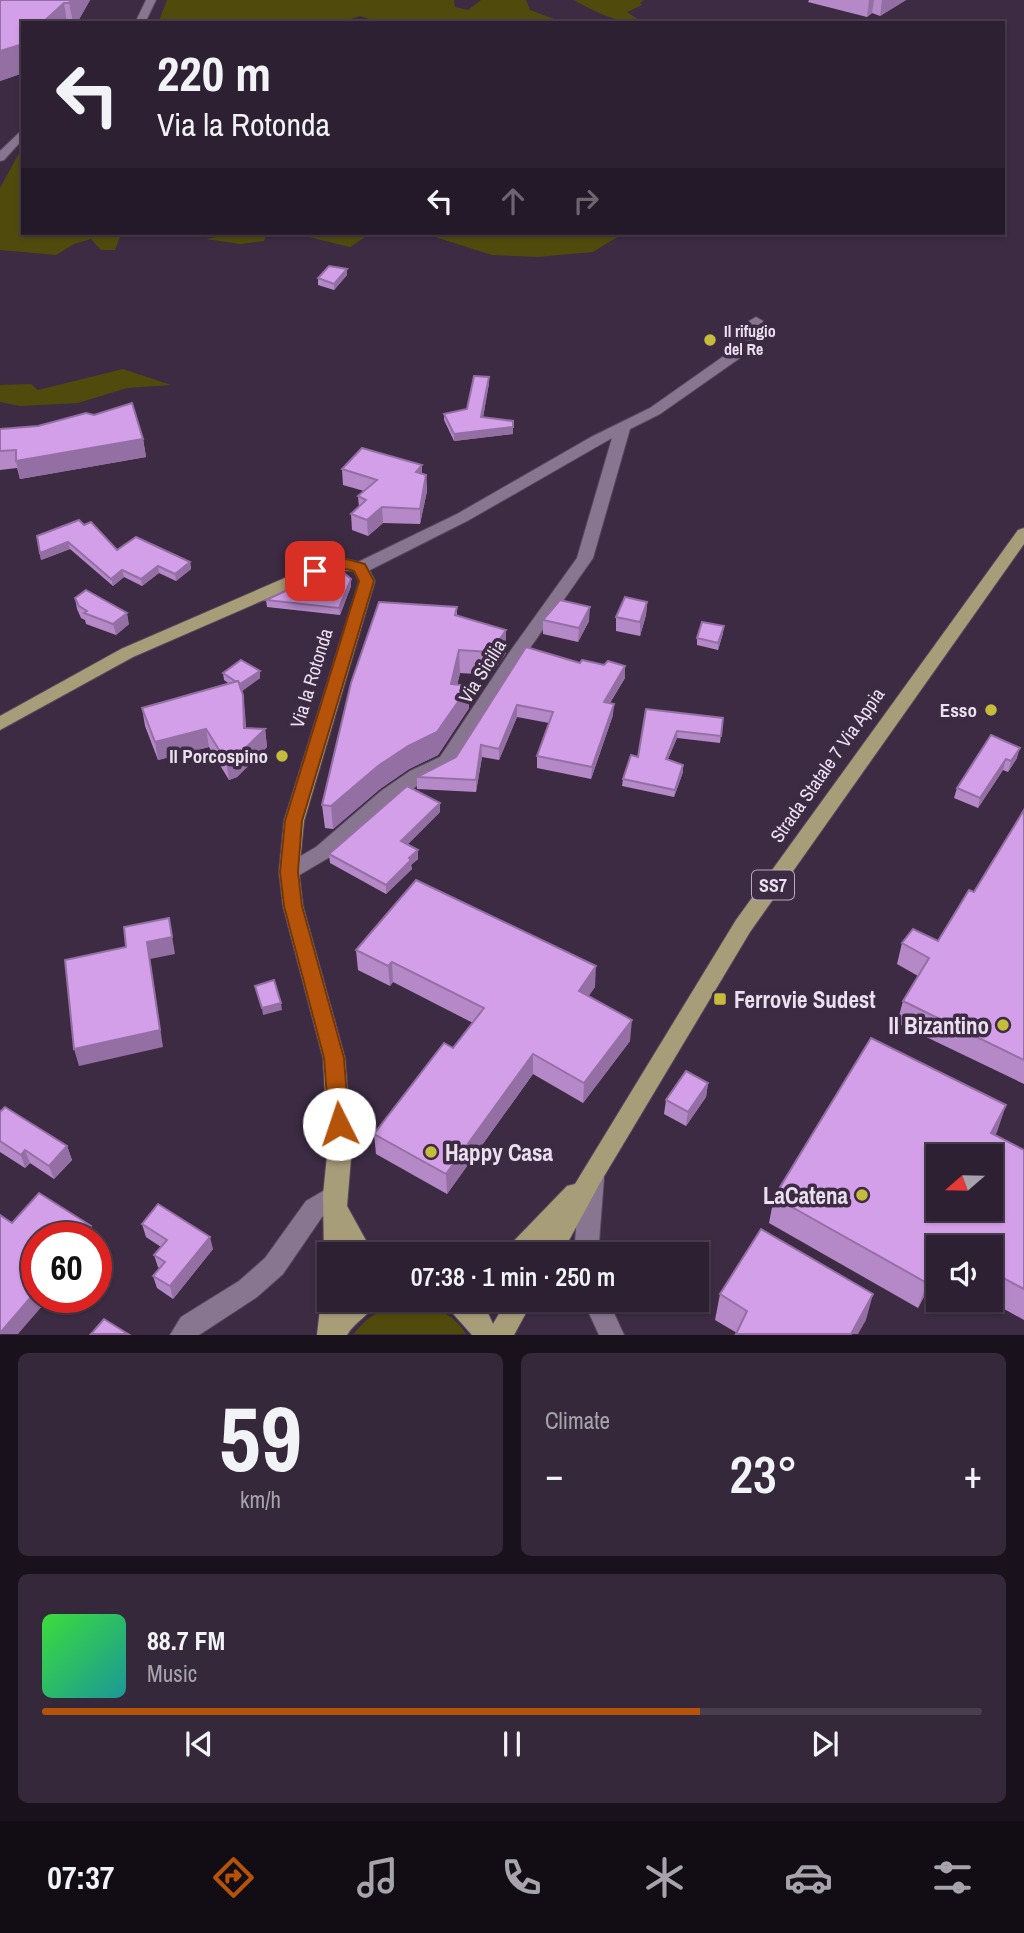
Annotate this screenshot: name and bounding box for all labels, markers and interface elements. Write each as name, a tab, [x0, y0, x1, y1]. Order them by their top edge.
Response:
text: 220 m	[157, 40, 271, 106]
icon: left	[42, 49, 133, 140]
text: Via la Rotonda	[157, 103, 330, 146]
icon: left	[421, 182, 459, 220]
icon: ahead	[494, 182, 532, 220]
icon: right	[567, 182, 605, 220]
place label: Il rifugio del Re	[724, 320, 776, 360]
marker: Il rifugio del Re	[702, 332, 718, 348]
pin	[285, 541, 345, 601]
icon: arrive	[296, 552, 334, 590]
street label: Via la Rotonda	[284, 625, 339, 731]
street label: Via Sicilia	[452, 634, 512, 708]
street label: Strada Statale 7 Via Appia	[764, 682, 890, 848]
place label: Esso	[940, 697, 977, 723]
marker: Esso	[983, 702, 999, 718]
place label: Il Porcospino	[169, 743, 268, 769]
marker: Il Porcospino	[274, 748, 290, 764]
road number: SS7	[752, 870, 794, 900]
place label: Ferrovie Sudest	[734, 984, 876, 1015]
marker: Ferrovie Sudest	[712, 991, 728, 1007]
place label: Il Bizantino	[888, 1010, 989, 1041]
marker: Il Bizantino	[995, 1017, 1011, 1033]
position arrow	[302, 1087, 376, 1161]
place label: Happy Casa	[445, 1137, 553, 1168]
marker: Happy Casa	[423, 1144, 439, 1160]
north arrow	[926, 1144, 1003, 1222]
map controls	[926, 1144, 1003, 1312]
place label: LaCatena	[763, 1180, 848, 1211]
marker: LaCatena	[854, 1187, 870, 1203]
speed limit sign: 60	[21, 1222, 112, 1313]
button: sound	[926, 1235, 1003, 1312]
text: 07:38 · 1 min · 250 m	[411, 1259, 615, 1294]
text: 59	[219, 1377, 302, 1499]
text: Climate	[545, 1405, 610, 1436]
text: 23°	[729, 1439, 798, 1509]
text: −	[545, 1449, 563, 1500]
text: +	[964, 1449, 982, 1500]
text: km/h	[240, 1484, 281, 1515]
text: 88.7 FM	[147, 1623, 225, 1658]
text: Music	[147, 1658, 197, 1689]
icon: previous	[180, 1725, 218, 1763]
icon: pause	[493, 1725, 531, 1763]
icon: next	[806, 1725, 844, 1763]
icon: directions	[209, 1853, 258, 1902]
icon: music	[353, 1853, 402, 1902]
icon: phone	[497, 1853, 546, 1902]
icon: climate	[640, 1853, 689, 1902]
icon: car	[784, 1853, 833, 1902]
icon: filters	[928, 1853, 977, 1902]
text: 07:37	[47, 1856, 114, 1899]

